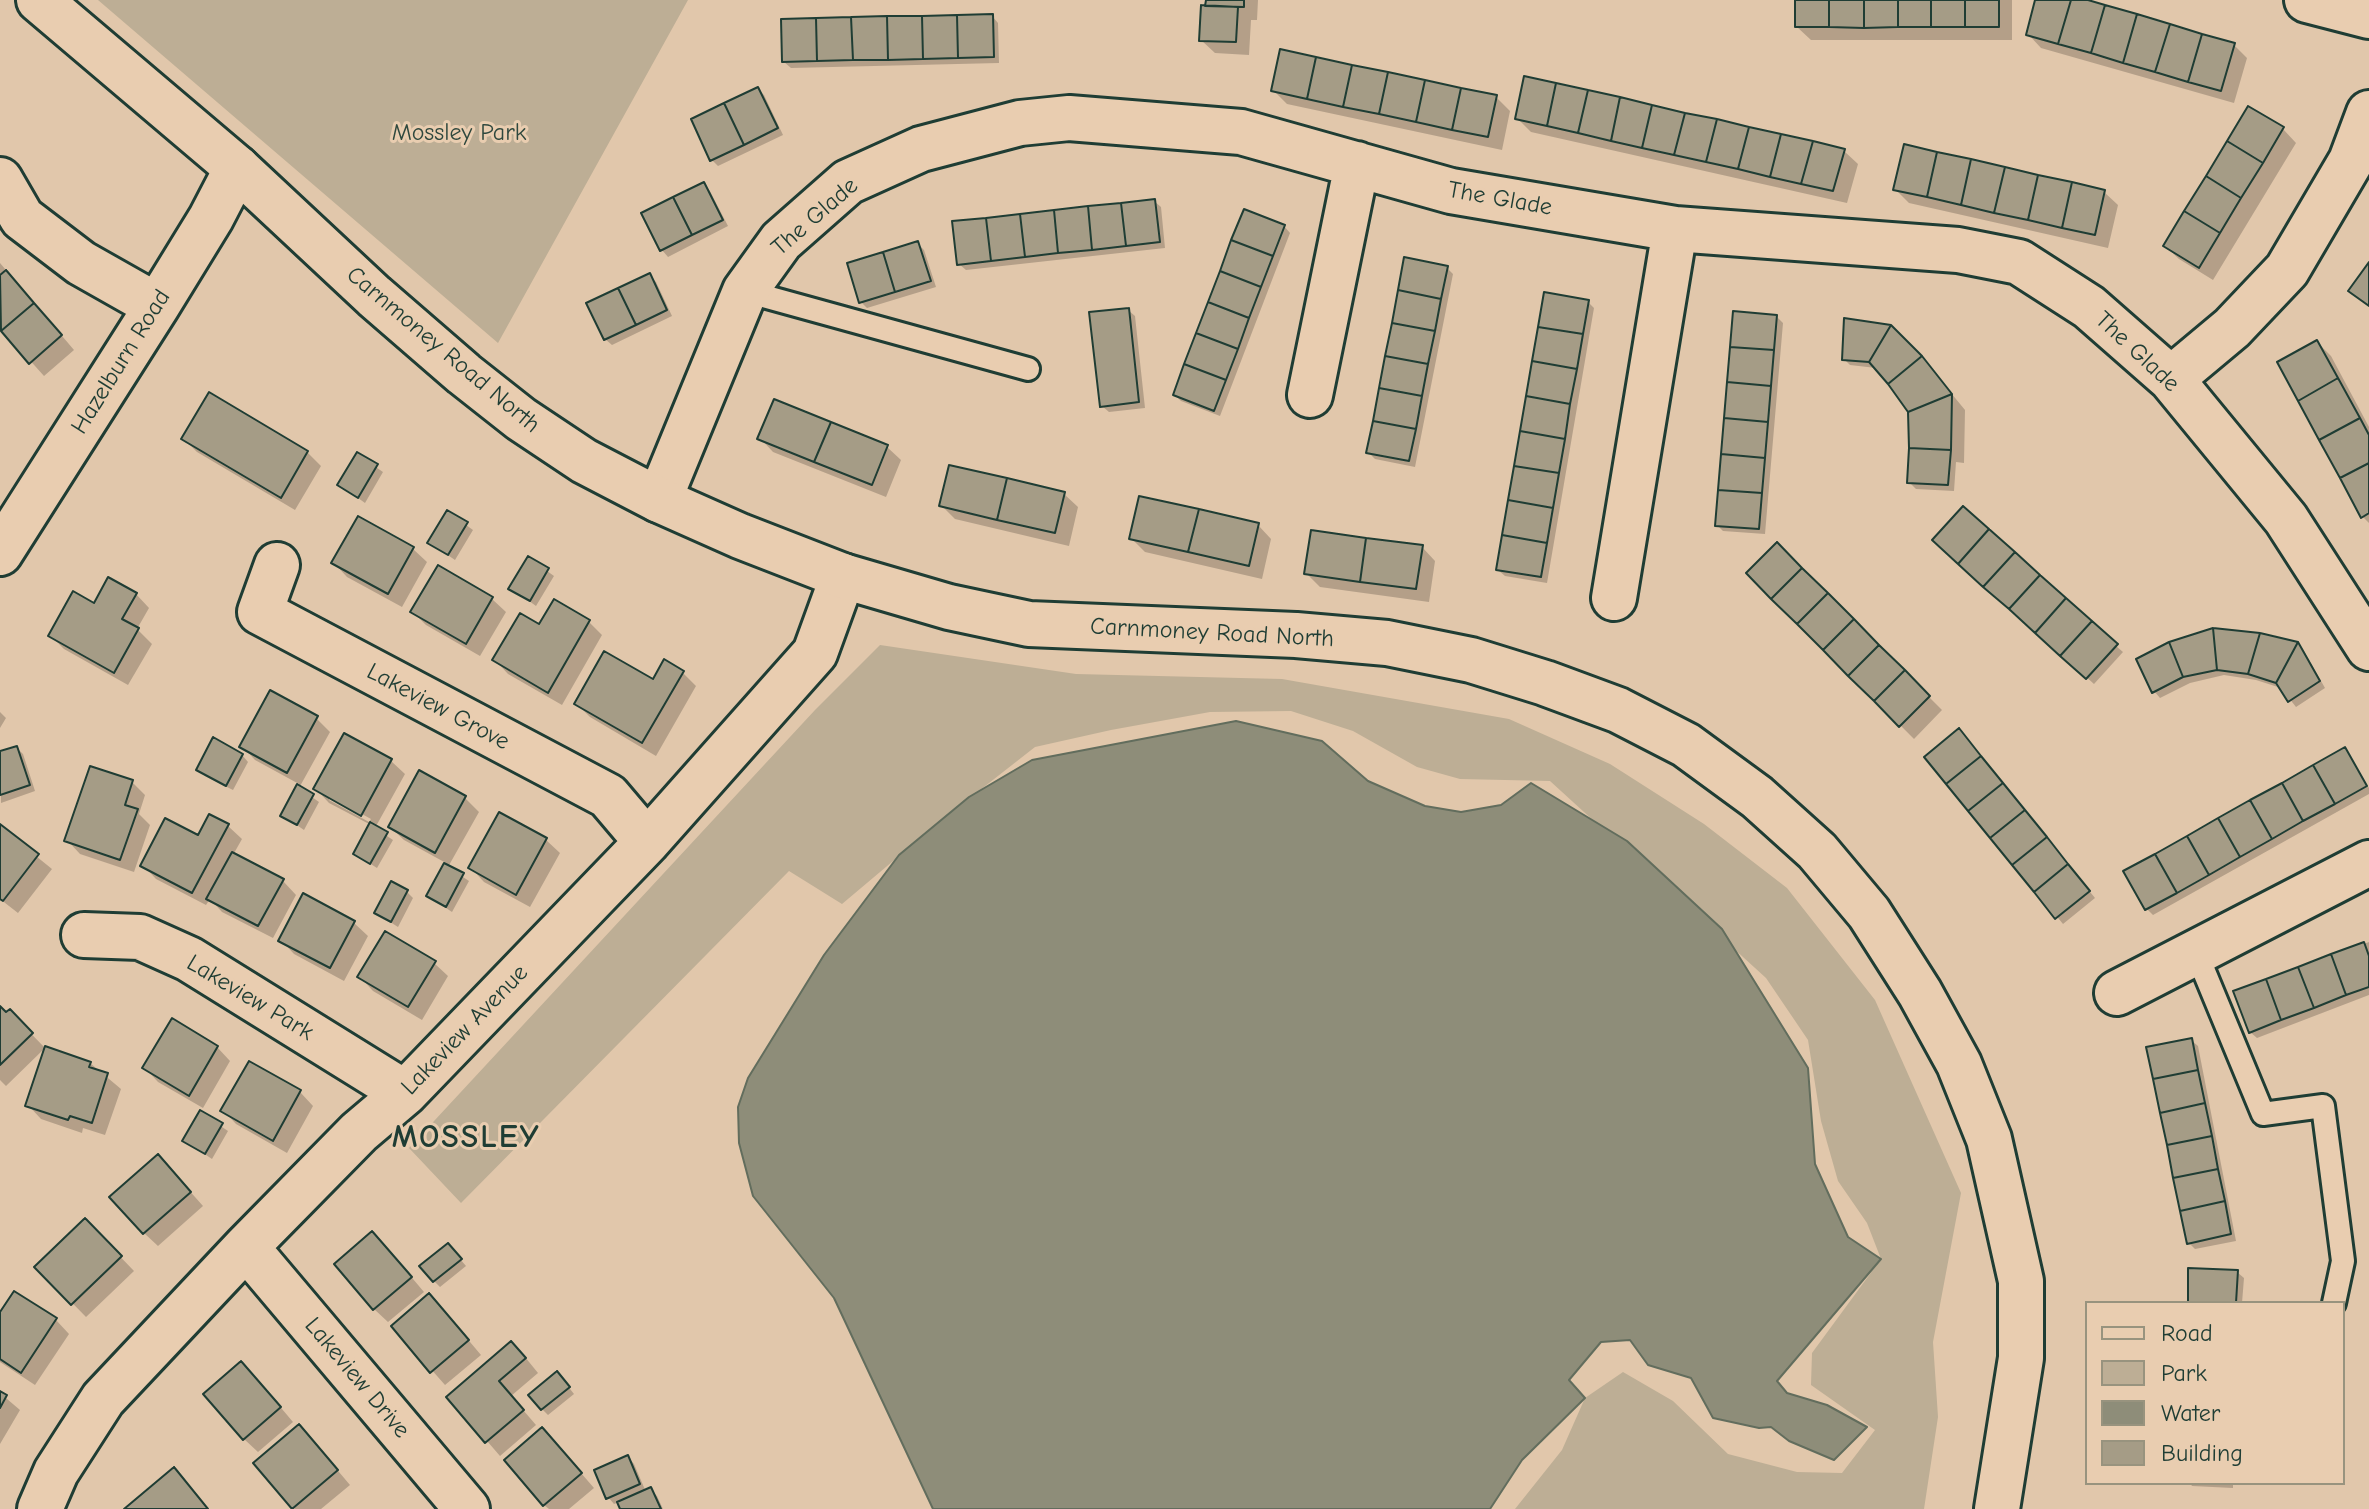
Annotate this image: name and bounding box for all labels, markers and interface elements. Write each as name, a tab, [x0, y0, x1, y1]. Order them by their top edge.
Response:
park label: Mossley Park	[392, 119, 526, 147]
street label: The Glade	[766, 172, 864, 262]
street label: The Glade	[1446, 176, 1554, 222]
street label: Carnmoney Road North	[340, 261, 546, 439]
street label: Hazelburn Road	[65, 285, 177, 439]
street label: The Glade	[2089, 306, 2185, 398]
street label: Carnmoney Road North	[1089, 612, 1335, 654]
street label: Lakeview Grove	[362, 657, 514, 757]
street label: Lakeview Park	[181, 949, 319, 1047]
street label: Lakeview Avenue	[396, 959, 534, 1101]
district label: MOSSLEY	[392, 1119, 540, 1157]
legend	[2085, 1301, 2345, 1485]
street label: Lakeview Drive	[298, 1312, 416, 1444]
text: Road	[2161, 1319, 2213, 1347]
text: Park	[2161, 1359, 2207, 1387]
text: Water	[2161, 1399, 2220, 1427]
text: Building	[2161, 1439, 2243, 1467]

